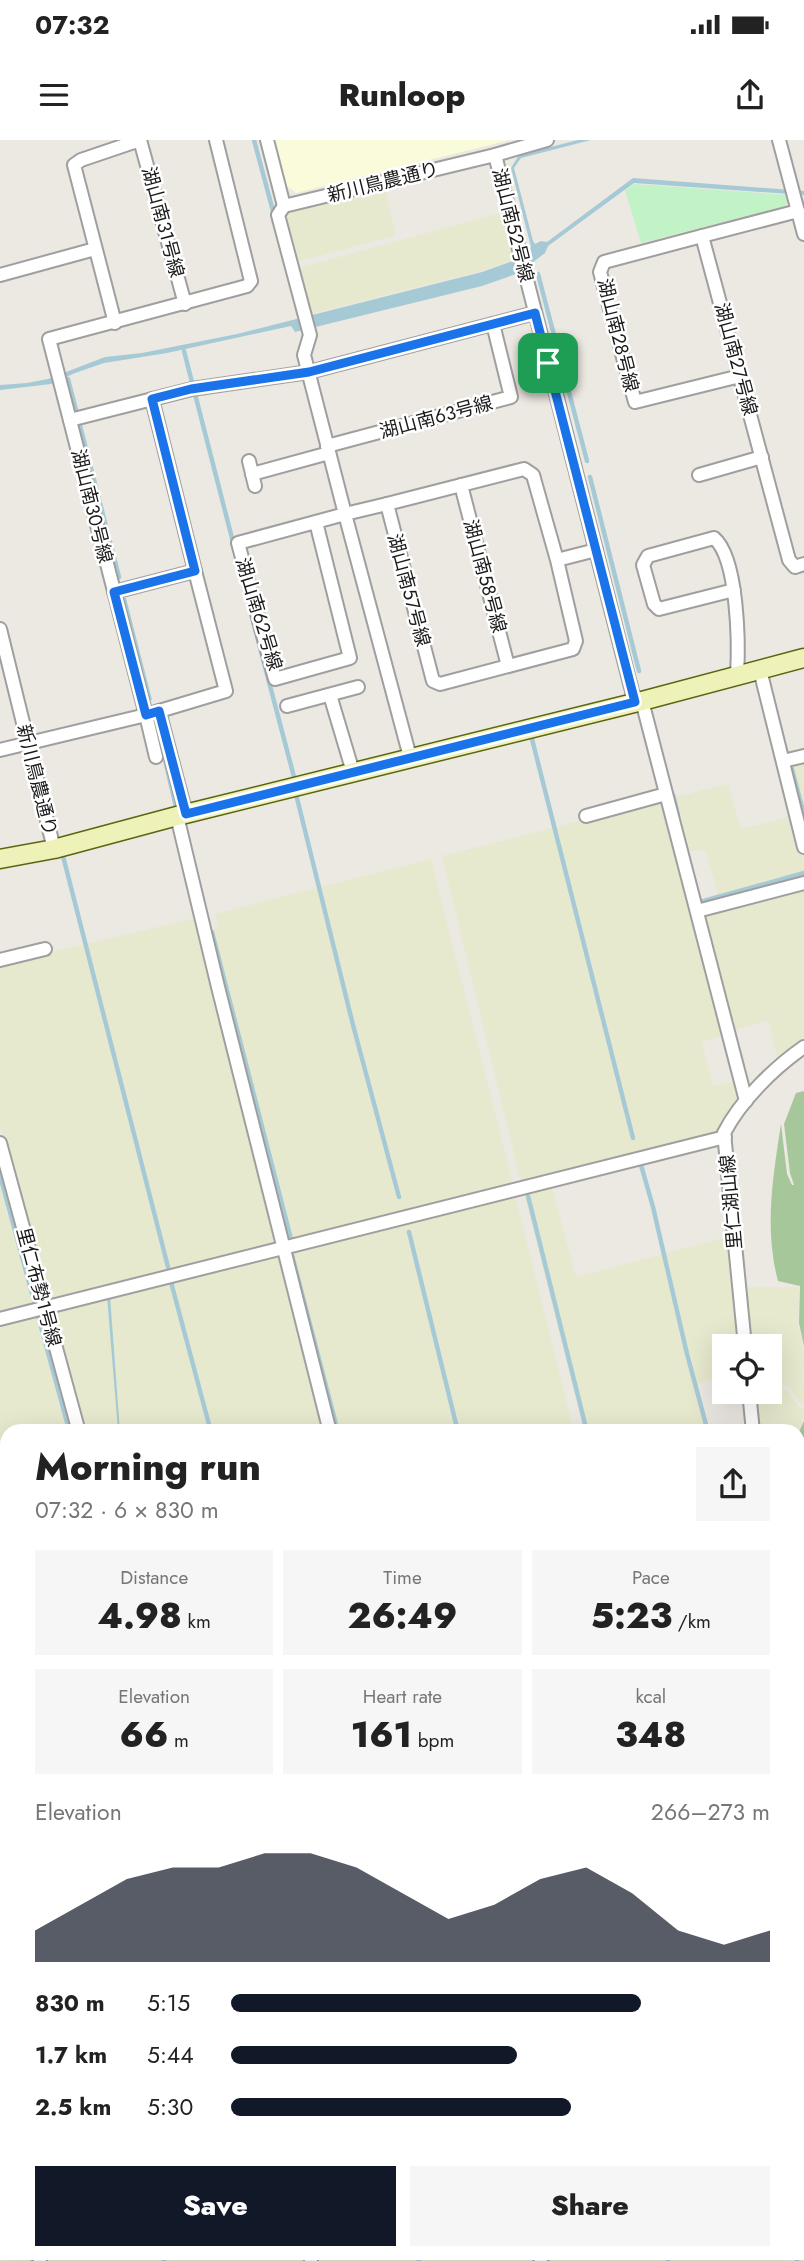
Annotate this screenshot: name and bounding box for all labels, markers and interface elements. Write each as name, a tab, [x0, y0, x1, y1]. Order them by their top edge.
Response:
text: 07:32	[35, 6, 109, 44]
text: Runloop	[338, 72, 466, 118]
icon: menu	[35, 76, 73, 114]
icon: share	[731, 76, 769, 114]
street label: 新川鳥農通り	[324, 155, 442, 209]
street label: 湖山南31号線	[135, 163, 191, 281]
street label: 湖山南52号線	[486, 165, 540, 285]
street label: 湖山南28号線	[591, 275, 645, 395]
street label: 湖山南27号線	[708, 300, 764, 418]
pin	[518, 333, 578, 393]
icon: arrive	[529, 344, 567, 382]
street label: 湖山南63号線	[376, 389, 496, 445]
street label: 湖山南30号線	[65, 446, 119, 566]
street label: 湖山南58号線	[457, 516, 513, 636]
street label: 湖山南57号線	[381, 531, 437, 649]
street label: 湖山南62号線	[229, 554, 289, 674]
street label: 新川鳥農通り	[10, 721, 64, 839]
street label: 里仁湖山線	[713, 1153, 749, 1251]
street label: 里仁布勢1号線	[10, 1224, 68, 1350]
map controls	[712, 1334, 782, 1404]
button: locate	[712, 1334, 782, 1404]
text: Morning run	[35, 1439, 261, 1494]
button: share	[696, 1447, 770, 1521]
text: 07:32 · 6 × 830 m	[35, 1493, 219, 1527]
text: Distance	[120, 1564, 188, 1591]
text: Time	[383, 1564, 422, 1591]
text: Pace	[632, 1564, 670, 1591]
text: 4.98	[98, 1591, 182, 1641]
text: 26:49	[348, 1591, 457, 1641]
text: 5:23	[591, 1591, 672, 1641]
text: km	[182, 1608, 211, 1635]
text: /km	[672, 1608, 711, 1635]
text: Elevation	[118, 1683, 190, 1710]
text: Heart rate	[363, 1683, 442, 1710]
text: kcal	[635, 1683, 666, 1710]
text: 66	[120, 1710, 168, 1760]
text: 161	[351, 1710, 412, 1760]
text: 348	[615, 1710, 686, 1760]
text: m	[168, 1727, 189, 1754]
text: bpm	[412, 1727, 454, 1754]
text: Elevation	[35, 1795, 122, 1829]
text: 266–273 m	[651, 1795, 770, 1829]
text: 830 m	[35, 1986, 105, 2020]
text: 5:15	[147, 1986, 190, 2020]
text: 1.7 km	[35, 2038, 107, 2072]
text: 5:44	[147, 2038, 194, 2072]
text: 2.5 km	[35, 2090, 111, 2124]
text: 5:30	[147, 2090, 193, 2124]
button: Save	[35, 2166, 396, 2246]
button: Share	[410, 2166, 770, 2246]

